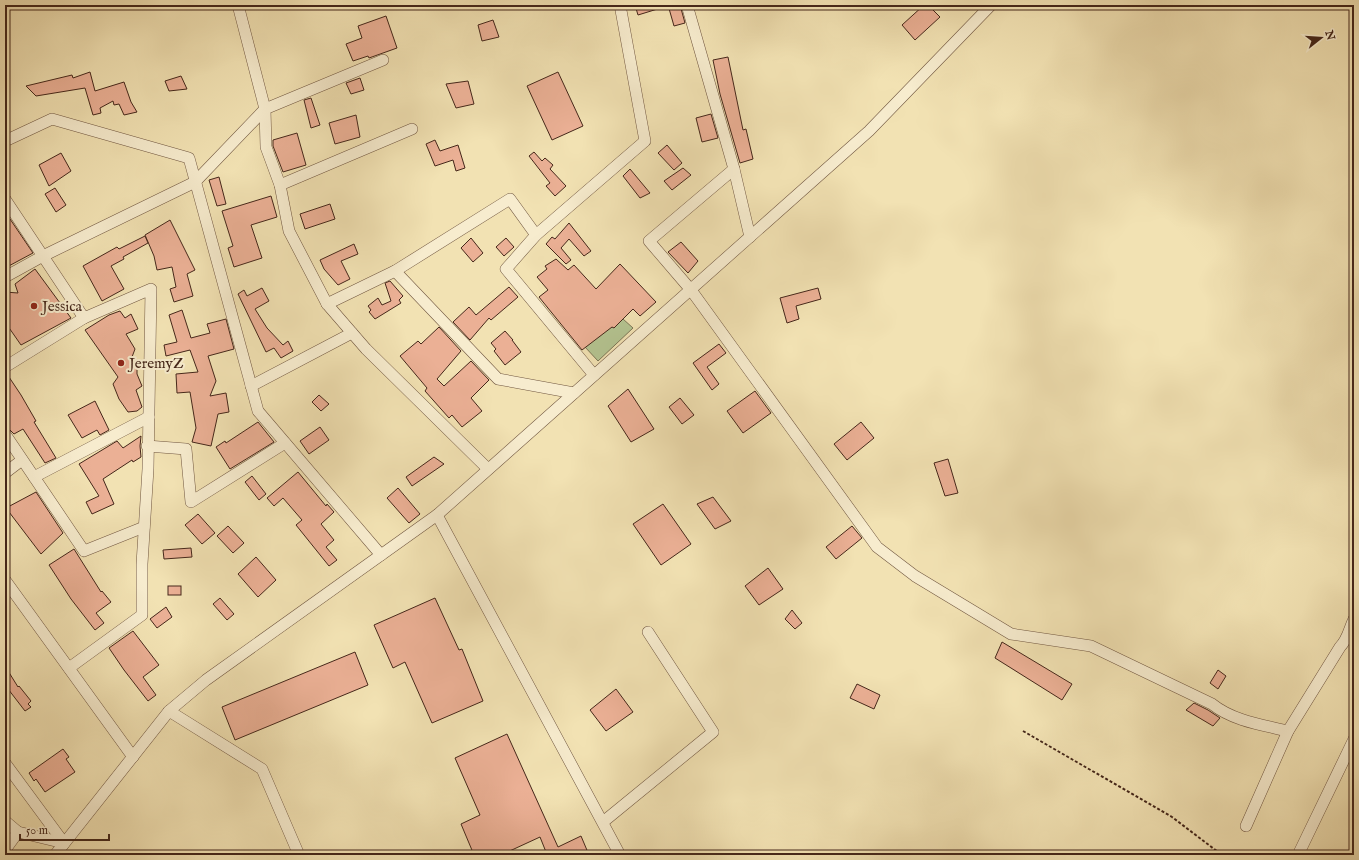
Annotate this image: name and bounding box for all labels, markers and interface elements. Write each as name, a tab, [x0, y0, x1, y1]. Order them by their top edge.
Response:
north arrow	[1301, 18, 1341, 58]
text: N	[1321, 28, 1338, 42]
place label: Jessica	[40, 297, 83, 316]
marker: Jessica	[29, 301, 39, 311]
place label: JeremyZ	[127, 354, 184, 373]
marker: JeremyZ	[116, 358, 126, 368]
scale bar	[20, 816, 109, 842]
text: 50 m	[26, 823, 48, 838]

